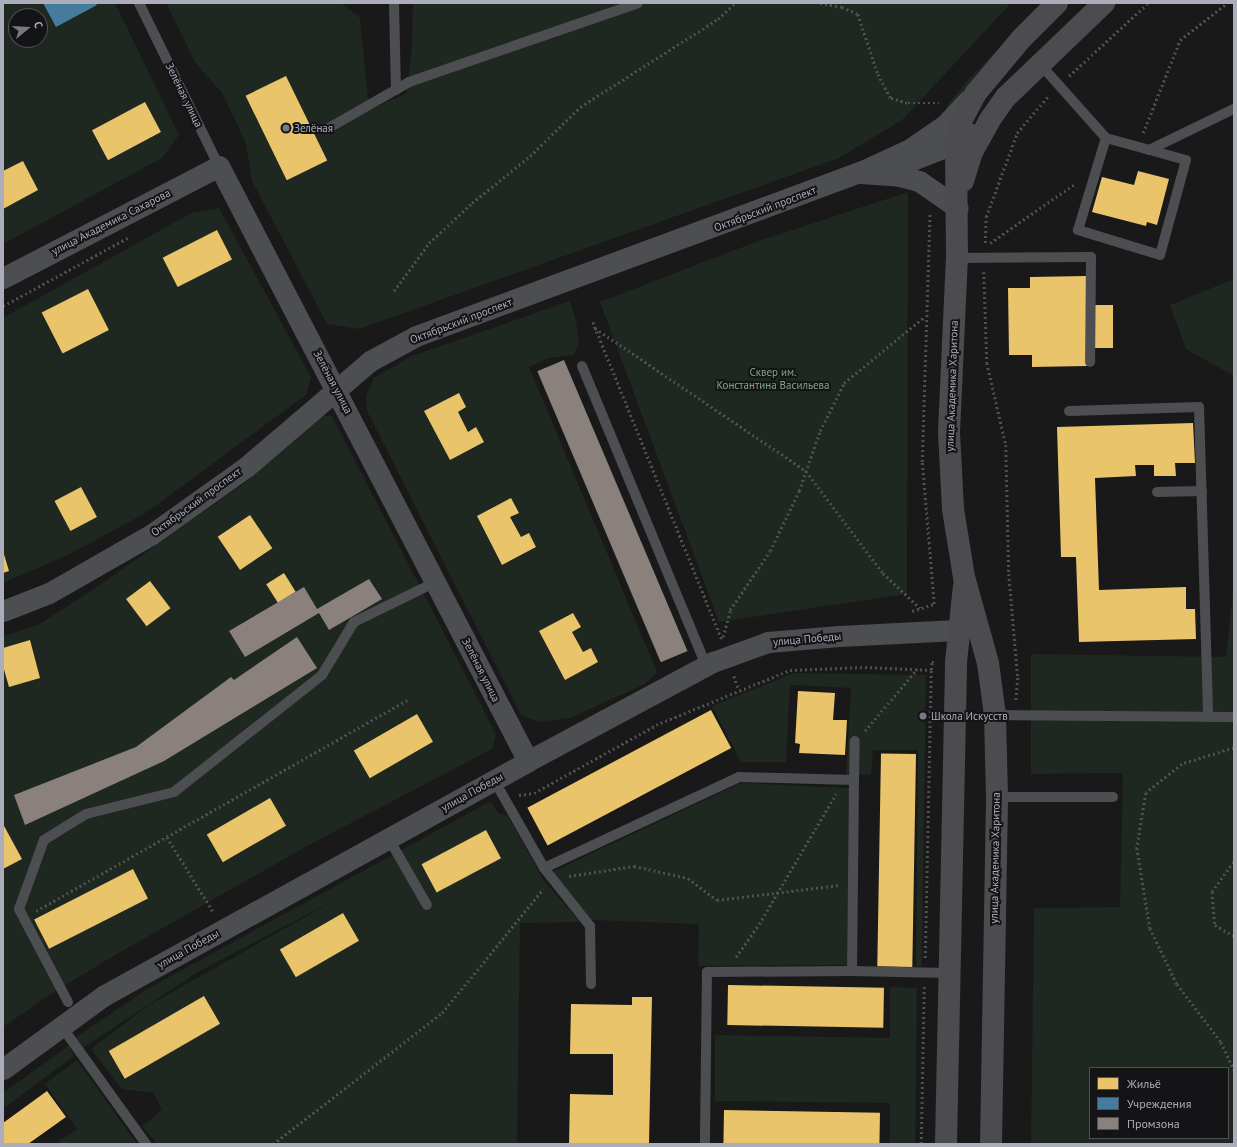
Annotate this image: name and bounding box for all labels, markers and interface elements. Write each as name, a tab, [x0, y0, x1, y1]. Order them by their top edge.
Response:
north arrow	[8, 8, 48, 48]
text: С	[31, 20, 46, 30]
street label: Зелёная улица	[163, 61, 205, 129]
place label: Зелёная	[294, 121, 333, 135]
marker: Зелёная	[281, 123, 291, 133]
street label: Октябрьский проспект	[712, 183, 818, 235]
street label: улица Академика Сахарова	[49, 186, 173, 258]
street label: Октябрьский проспект	[408, 295, 514, 347]
street label: улица Академика Харитона	[943, 320, 961, 452]
street label: Зелёная улица	[311, 348, 355, 416]
park label: Сквер им. Константина Васильева	[716, 366, 830, 392]
street label: Октябрьский проспект	[148, 465, 244, 539]
street label: улица Победы	[772, 629, 842, 649]
street label: Зелёная улица	[459, 636, 503, 704]
place label: Школа Искусств	[931, 709, 1008, 723]
marker: Школа Искусств	[918, 711, 928, 721]
street label: улица Победы	[439, 770, 505, 814]
street label: улица Академика Харитона	[987, 792, 1003, 924]
street label: улица Победы	[155, 927, 221, 971]
legend	[1089, 1067, 1229, 1139]
text: Жильё	[1127, 1076, 1161, 1091]
text: Учреждения	[1127, 1096, 1191, 1111]
text: Промзона	[1127, 1116, 1180, 1131]

